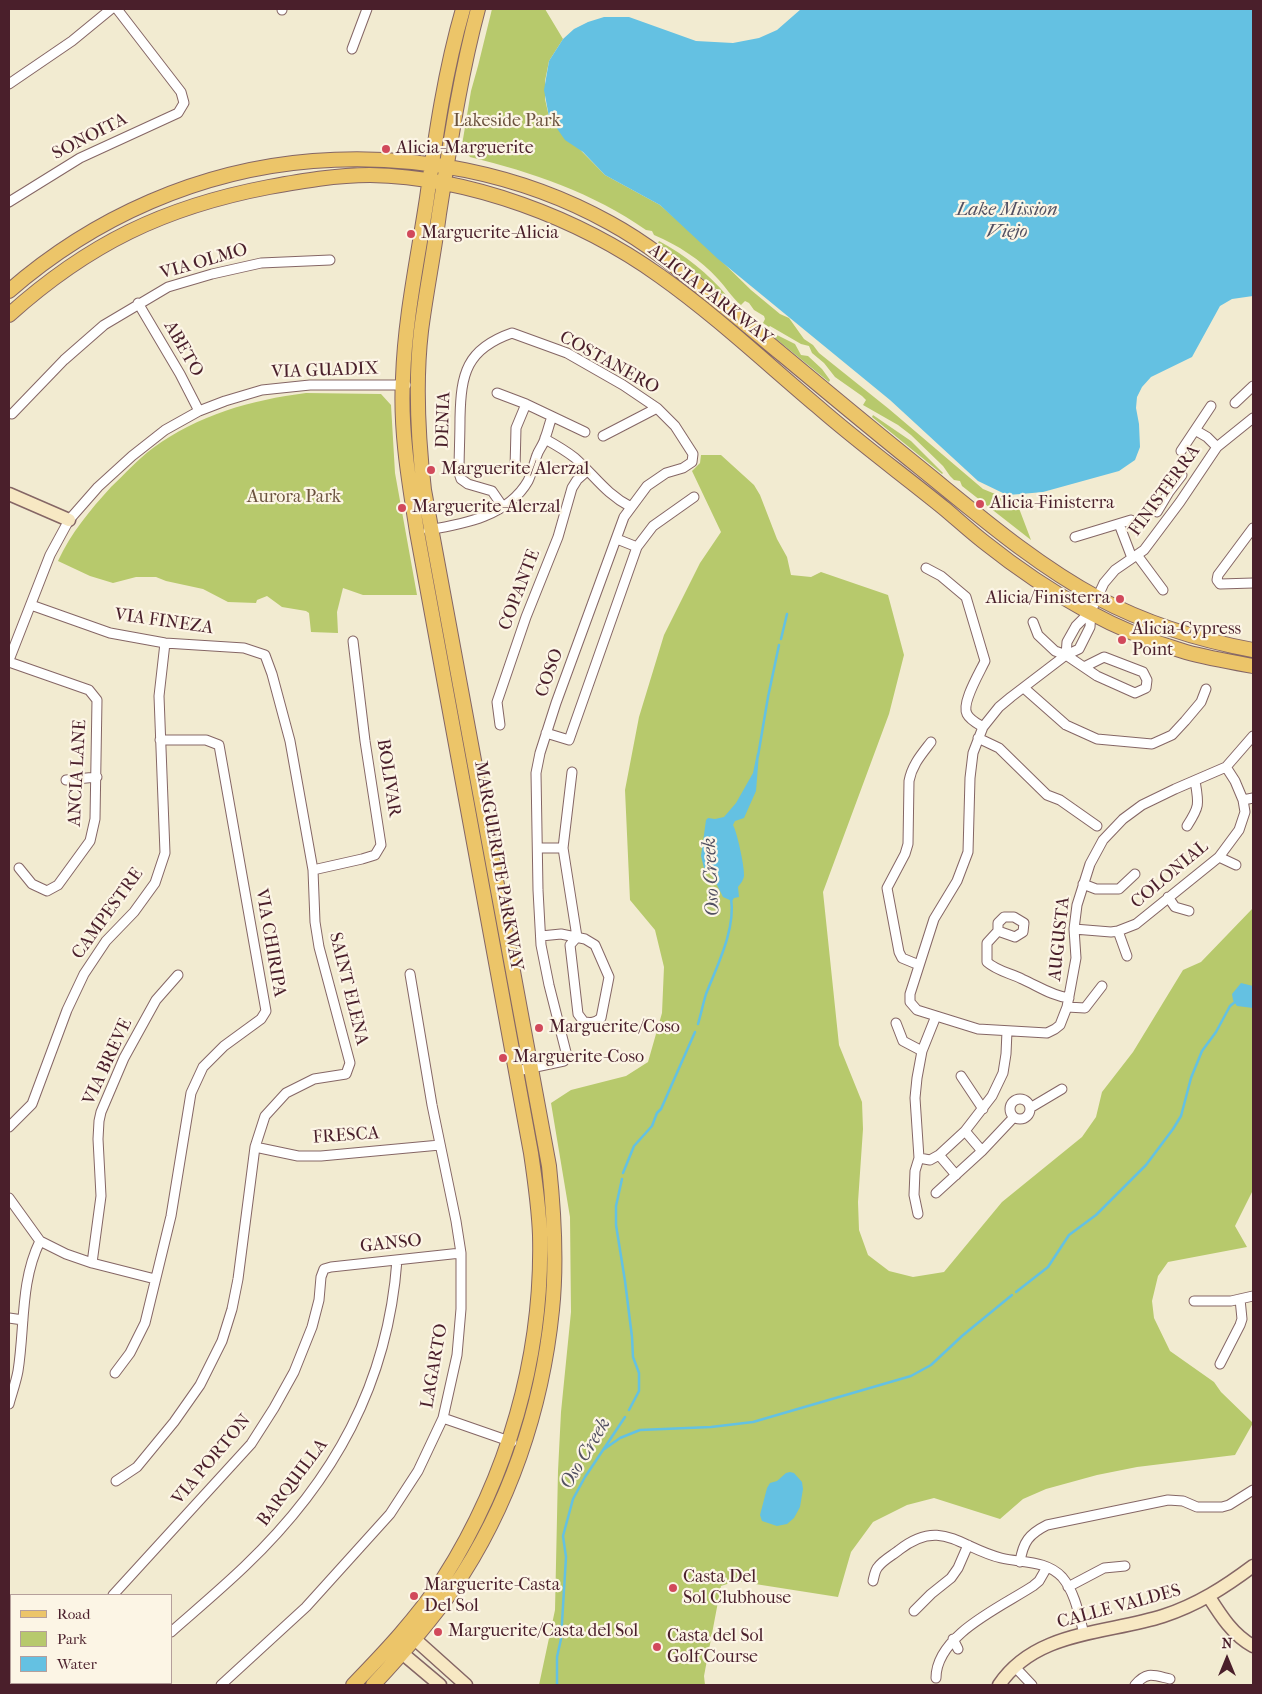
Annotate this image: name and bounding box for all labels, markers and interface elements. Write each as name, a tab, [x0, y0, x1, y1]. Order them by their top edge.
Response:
street label: SONOITA	[49, 109, 131, 165]
park label: Lakeside Park	[453, 111, 561, 133]
place label: Alicia-Marguerite	[396, 138, 534, 160]
marker: Alicia-Marguerite	[380, 143, 392, 155]
water label: Lake Mission Viejo	[956, 199, 1058, 243]
place label: Marguerite-Alicia	[421, 223, 559, 245]
marker: Marguerite-Alicia	[405, 228, 417, 240]
street label: VIA OLMO	[158, 239, 250, 285]
street label: ALICIA PARKWAY	[644, 240, 776, 350]
street label: ABETO	[158, 317, 208, 381]
street label: COSTANERO	[555, 327, 663, 399]
street label: VIA GUADIX	[271, 358, 379, 384]
street label: DENIA	[432, 391, 456, 449]
street label: FINISTERRA	[1125, 441, 1205, 541]
place label: Marguerite/Alerzal	[441, 459, 589, 481]
marker: Marguerite/Alerzal	[425, 464, 437, 476]
park label: Aurora Park	[247, 487, 341, 509]
place label: Alicia-Finisterra	[990, 493, 1114, 515]
place label: Marguerite-Alerzal	[412, 497, 561, 519]
marker: Alicia-Finisterra	[974, 498, 986, 510]
marker: Marguerite-Alerzal	[396, 502, 408, 514]
street label: COPANTE	[495, 547, 545, 633]
place label: Alicia/Finisterra	[986, 588, 1110, 610]
marker: Alicia/Finisterra	[1114, 593, 1126, 605]
street label: VIA FINEZA	[113, 604, 215, 640]
place label: Alicia-Cypress Point	[1132, 619, 1241, 662]
marker: Alicia-Cypress Point	[1116, 634, 1128, 646]
street label: COSO	[531, 646, 569, 700]
street label: ANCIA LANE	[64, 719, 92, 827]
street label: BOLIVAR	[371, 737, 405, 819]
street label: MARGUERITE PARKWAY	[469, 759, 527, 973]
street label: COLONIAL	[1127, 836, 1213, 914]
water label: Oso Creek	[699, 837, 725, 917]
street label: CAMPESTRE	[68, 864, 148, 964]
street label: VIA CHIRIPA	[250, 887, 290, 999]
street label: AUGUSTA	[1045, 896, 1075, 982]
street label: SAINT ELENA	[324, 930, 372, 1048]
street label: VIA BREVE	[79, 1015, 137, 1109]
place label: Marguerite/Coso	[549, 1017, 680, 1039]
marker: Marguerite/Coso	[533, 1022, 545, 1034]
place label: Marguerite-Coso	[513, 1047, 644, 1069]
marker: Marguerite-Coso	[497, 1052, 509, 1064]
street label: FRESCA	[312, 1123, 380, 1149]
street label: GANSO	[359, 1230, 423, 1258]
street label: LAGARTO	[417, 1322, 453, 1410]
street label: VIA PORTON	[168, 1410, 256, 1510]
water label: Oso Creek	[556, 1414, 616, 1494]
street label: BARQUILLA	[253, 1435, 333, 1531]
place label: Casta Del Sol Clubhouse	[683, 1567, 791, 1610]
place label: Marguerite-Casta Del Sol	[424, 1575, 560, 1618]
street label: CALLE VALDES	[1055, 1580, 1183, 1634]
marker: Casta Del Sol Clubhouse	[667, 1582, 679, 1594]
marker: Marguerite-Casta Del Sol	[408, 1590, 420, 1602]
legend	[10, 1594, 172, 1684]
text: Road	[57, 1605, 90, 1623]
place label: Marguerite/Casta del Sol	[448, 1621, 638, 1643]
marker: Marguerite/Casta del Sol	[432, 1626, 444, 1638]
place label: Casta del Sol Golf Course	[667, 1626, 763, 1668]
text: Park	[57, 1630, 87, 1648]
north arrow	[1202, 1634, 1252, 1684]
text: N	[1222, 1635, 1232, 1652]
marker: Casta del Sol Golf Course	[651, 1641, 663, 1653]
text: Water	[57, 1655, 97, 1673]

